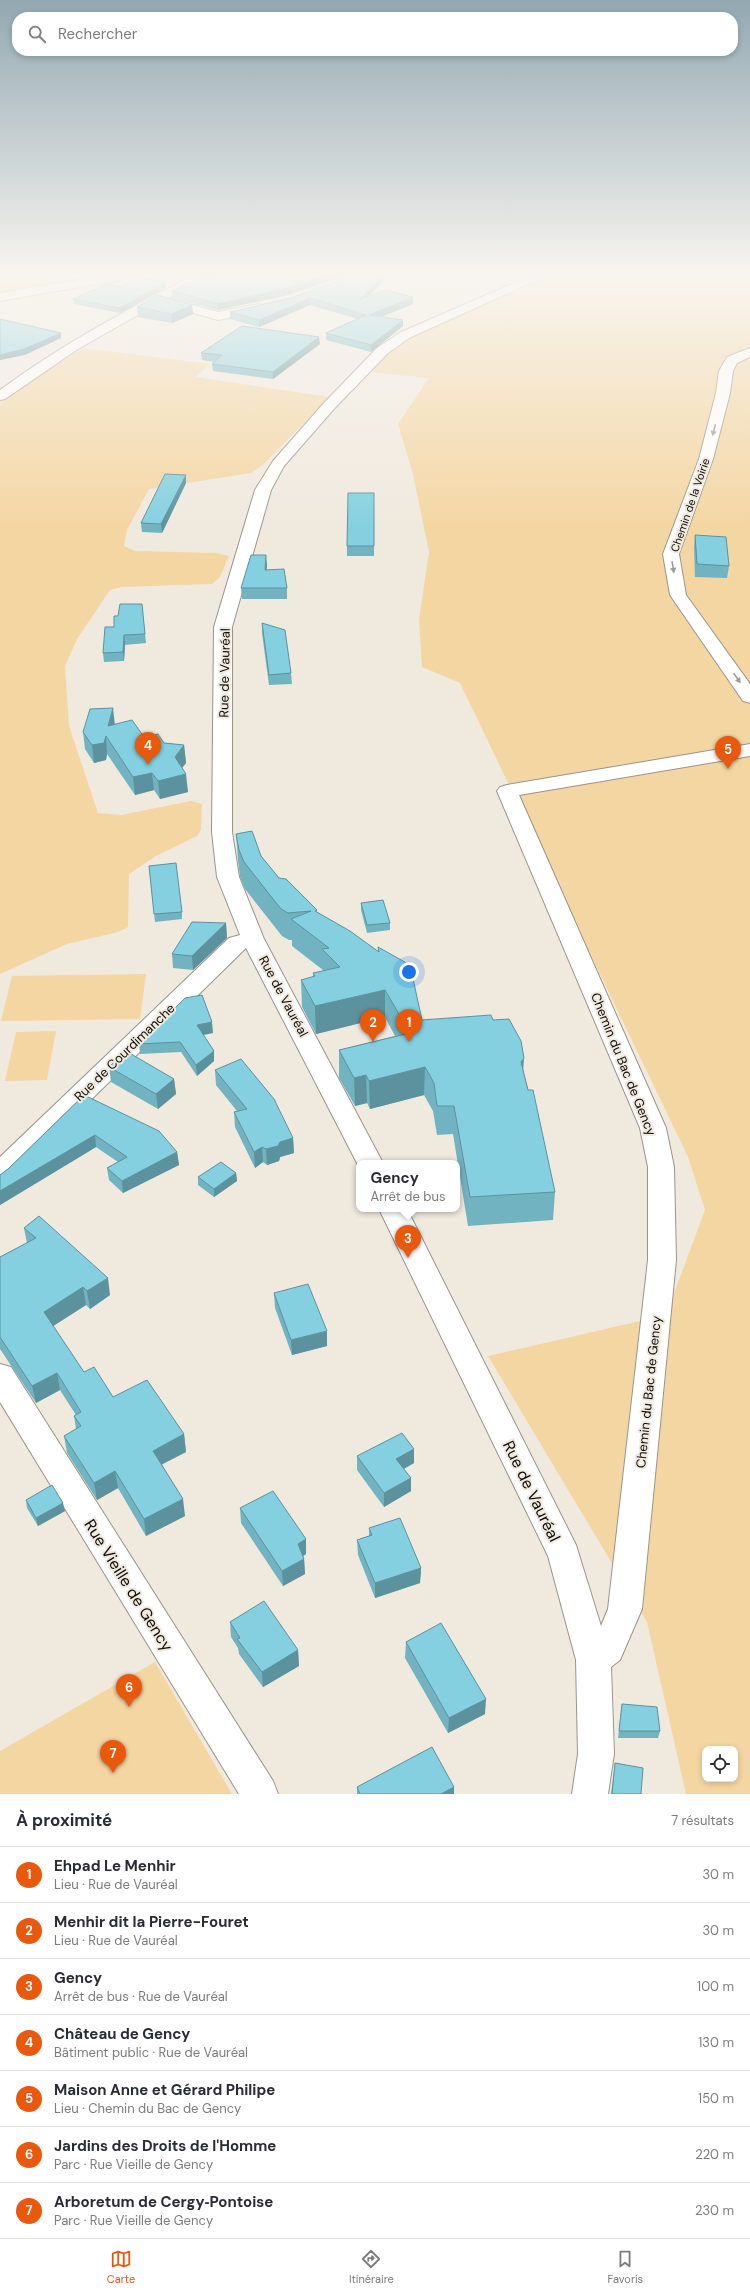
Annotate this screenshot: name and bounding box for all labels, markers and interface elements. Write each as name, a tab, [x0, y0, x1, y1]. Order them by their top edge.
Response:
search box	[12, 12, 738, 56]
icon: search	[26, 23, 48, 45]
text: Rechercher	[58, 24, 137, 44]
one-way arrow	[710, 424, 716, 437]
street label: Chemin de la Voirie	[667, 456, 713, 554]
one-way arrow	[671, 561, 677, 573]
street label: Rue de Vauréal	[215, 628, 234, 718]
one-way arrow	[733, 673, 741, 683]
pin: 4	[135, 732, 161, 765]
pin: 5	[715, 736, 741, 769]
street label: Rue de Vauréal	[255, 953, 312, 1040]
your location	[399, 962, 419, 982]
street label: Chemin du Bac de Gency	[587, 990, 660, 1138]
street label: Rue de Courdimanche	[70, 1000, 178, 1105]
pin: 2	[360, 1009, 386, 1042]
pin: 1	[396, 1009, 422, 1042]
popup	[356, 1160, 460, 1212]
text: Gency	[371, 1168, 419, 1188]
text: Arrêt de bus	[371, 1188, 445, 1205]
pin: 3	[395, 1225, 421, 1258]
street label: Chemin du Bac de Gency	[632, 1315, 665, 1469]
street label: Rue de Vauréal	[498, 1437, 565, 1545]
street label: Rue Vieille de Gency	[79, 1515, 178, 1655]
pin: 6	[116, 1674, 142, 1707]
pin: 7	[100, 1740, 126, 1773]
map controls	[702, 1746, 738, 1782]
button: locate	[702, 1746, 738, 1782]
text: À proximité	[16, 1809, 112, 1831]
text: 7 résultats	[671, 1812, 734, 1829]
text: Ehpad Le Menhir	[54, 1856, 176, 1876]
text: 1	[27, 1866, 31, 1883]
text: 30 m	[702, 1866, 734, 1883]
text: Lieu · Rue de Vauréal	[54, 1876, 178, 1893]
text: Menhir dit la Pierre-Fouret	[54, 1912, 249, 1932]
text: 2	[25, 1922, 33, 1939]
text: 30 m	[702, 1922, 734, 1939]
text: Lieu · Rue de Vauréal	[54, 1932, 178, 1949]
text: Gency	[54, 1968, 102, 1988]
text: 3	[25, 1978, 33, 1995]
text: 100 m	[697, 1978, 734, 1995]
text: Arrêt de bus · Rue de Vauréal	[54, 1988, 228, 2005]
text: Château de Gency	[54, 2024, 190, 2044]
text: 4	[25, 2034, 33, 2051]
text: 130 m	[698, 2034, 734, 2051]
text: Bâtiment public · Rue de Vauréal	[54, 2044, 248, 2061]
text: Maison Anne et Gérard Philipe	[54, 2080, 275, 2100]
text: 5	[25, 2090, 33, 2107]
text: 150 m	[698, 2090, 734, 2107]
text: Lieu · Chemin du Bac de Gency	[54, 2100, 241, 2117]
text: Jardins des Droits de l'Homme	[54, 2136, 276, 2156]
text: 6	[25, 2146, 33, 2163]
text: 220 m	[695, 2146, 734, 2163]
text: Parc · Rue Vieille de Gency	[54, 2156, 213, 2173]
text: Arboretum de Cergy‐Pontoise	[54, 2192, 273, 2212]
text: 7	[26, 2202, 32, 2219]
text: 230 m	[695, 2202, 734, 2219]
text: Parc · Rue Vieille de Gency	[54, 2212, 213, 2229]
tab: Carte	[107, 2248, 135, 2286]
tab: Itinéraire	[349, 2248, 394, 2286]
tab: Favoris	[608, 2248, 643, 2286]

